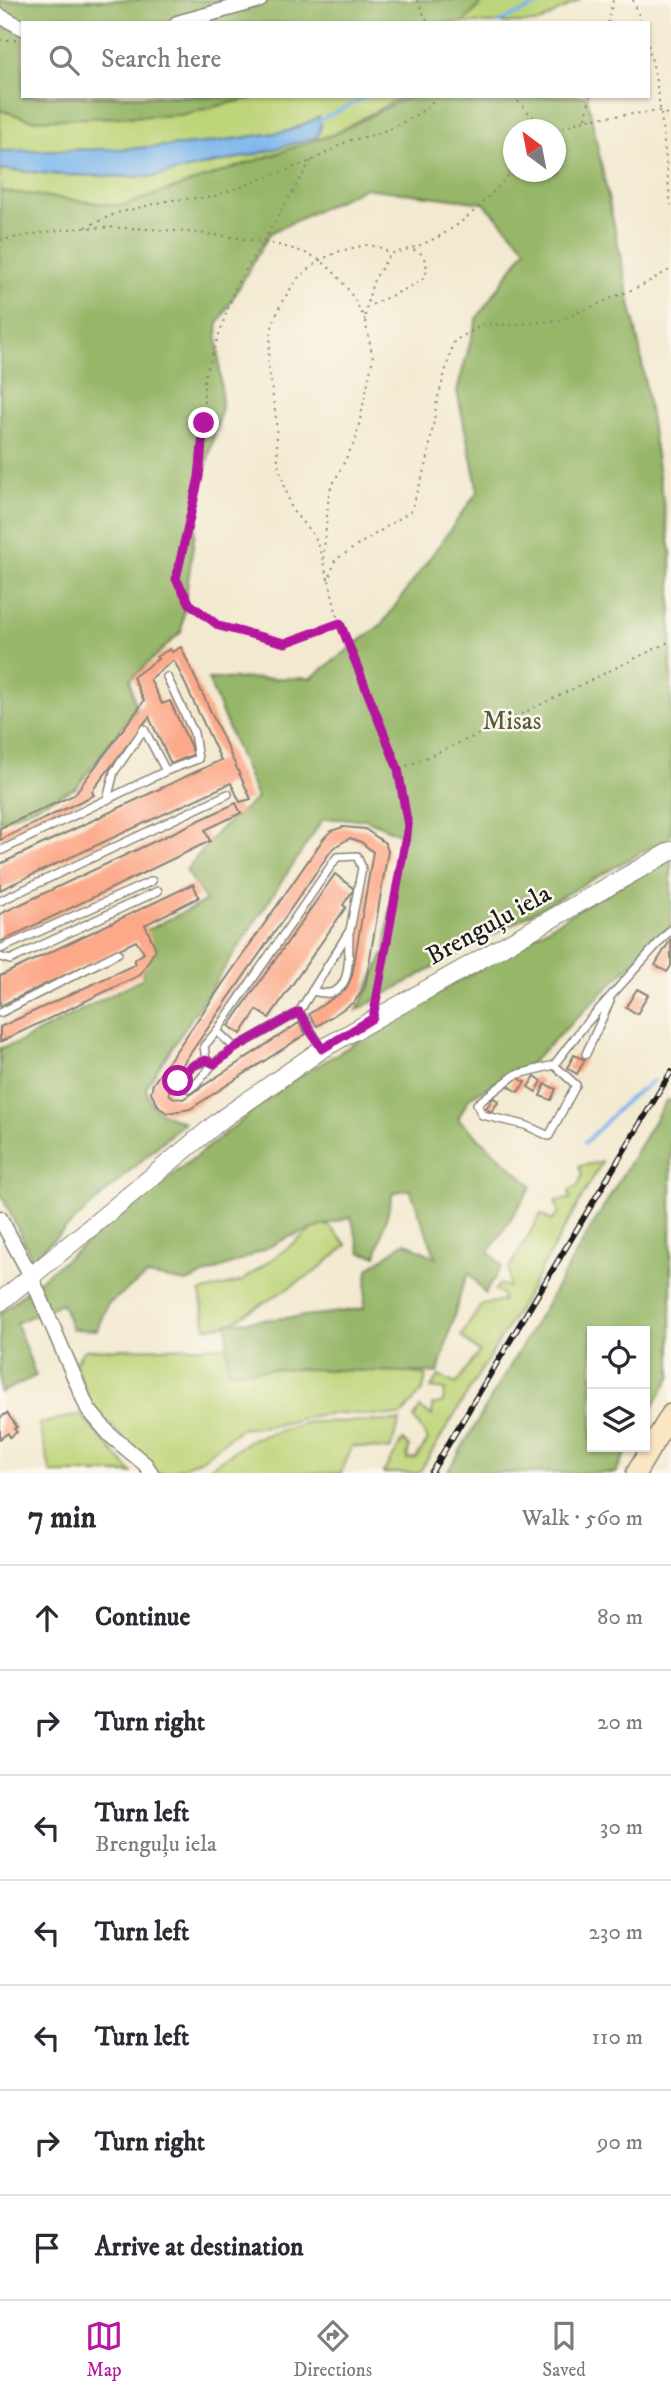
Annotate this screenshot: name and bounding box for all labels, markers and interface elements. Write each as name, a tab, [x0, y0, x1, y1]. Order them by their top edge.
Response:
search box	[21, 21, 650, 98]
icon: search	[45, 41, 83, 79]
text: Search here	[101, 43, 221, 76]
north arrow	[503, 119, 566, 182]
route end	[188, 407, 219, 438]
park label: Misas	[483, 705, 541, 738]
street label: Brenguļu iela	[421, 877, 557, 973]
route start	[162, 1065, 193, 1096]
map controls	[587, 1326, 650, 1452]
button: locate	[587, 1326, 650, 1389]
button: layers	[587, 1389, 650, 1452]
text: 7 min	[28, 1500, 96, 1537]
text: Walk · 560 m	[522, 1504, 643, 1533]
icon: ahead	[28, 1599, 66, 1637]
text: Continue	[95, 1601, 190, 1634]
text: 80 m	[597, 1603, 643, 1632]
icon: right	[28, 1704, 66, 1742]
text: Turn right	[95, 1706, 205, 1739]
text: 20 m	[597, 1708, 643, 1737]
text: Turn left	[95, 1797, 189, 1830]
icon: left	[28, 1809, 66, 1847]
text: 30 m	[600, 1813, 643, 1842]
text: Brenguļu iela	[95, 1830, 217, 1859]
icon: left	[28, 1914, 66, 1952]
text: Turn left	[95, 1916, 189, 1949]
text: 230 m	[589, 1918, 643, 1947]
icon: left	[28, 2019, 66, 2057]
text: Turn left	[95, 2021, 189, 2054]
text: 110 m	[592, 2023, 643, 2052]
icon: right	[28, 2124, 66, 2162]
text: Turn right	[95, 2126, 205, 2159]
text: 90 m	[597, 2128, 643, 2157]
icon: arrive	[28, 2229, 66, 2267]
text: Arrive at destination	[95, 2231, 304, 2264]
tab: Map	[85, 2317, 123, 2382]
tab: Directions	[293, 2317, 372, 2382]
tab: Saved	[542, 2317, 586, 2382]

